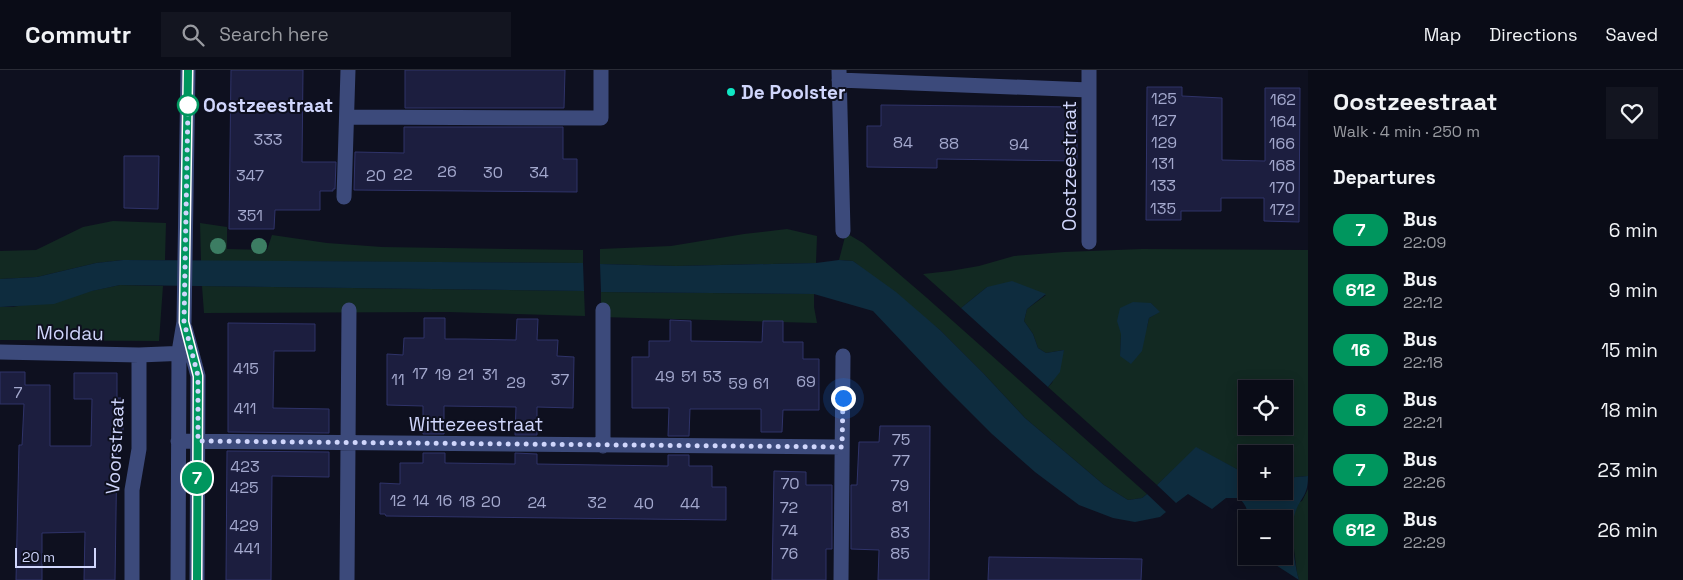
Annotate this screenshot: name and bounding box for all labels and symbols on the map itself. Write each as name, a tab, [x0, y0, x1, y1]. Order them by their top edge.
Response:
place label: De Poolster	[741, 80, 846, 105]
marker: De Poolster	[725, 86, 737, 98]
house number: 125	[1151, 88, 1177, 109]
house number: 162	[1270, 89, 1296, 110]
place label: Oostzeestraat	[203, 93, 333, 118]
marker: Oostzeestraat	[177, 94, 199, 116]
street label: Oostzeestraat	[1057, 101, 1082, 231]
house number: 127	[1151, 110, 1177, 131]
house number: 164	[1270, 111, 1296, 132]
house number: 333	[254, 129, 283, 150]
house number: 84	[893, 132, 913, 153]
house number: 129	[1151, 132, 1177, 153]
house number: 88	[939, 133, 959, 154]
house number: 166	[1269, 133, 1295, 154]
house number: 94	[1009, 134, 1029, 155]
house number: 131	[1152, 153, 1174, 174]
house number: 168	[1269, 155, 1295, 176]
house number: 26	[437, 161, 457, 182]
house number: 30	[483, 162, 503, 183]
house number: 34	[529, 162, 549, 183]
house number: 22	[393, 164, 413, 185]
house number: 347	[236, 165, 264, 186]
house number: 20	[366, 165, 386, 186]
house number: 133	[1150, 175, 1176, 196]
house number: 170	[1269, 177, 1295, 198]
house number: 135	[1150, 198, 1176, 219]
house number: 172	[1269, 199, 1295, 220]
house number: 351	[237, 205, 263, 226]
street label: Moldau	[36, 320, 104, 346]
house number: 415	[233, 358, 259, 379]
house number: 17	[412, 363, 428, 384]
house number: 19	[435, 364, 451, 385]
house number: 21	[458, 364, 474, 385]
house number: 31	[482, 364, 498, 385]
house number: 49	[655, 366, 675, 387]
house number: 51	[681, 366, 697, 387]
house number: 53	[702, 366, 722, 387]
house number: 11	[391, 369, 405, 390]
house number: 37	[551, 369, 569, 390]
house number: 69	[796, 371, 816, 392]
house number: 29	[506, 372, 526, 393]
house number: 59	[728, 373, 748, 394]
house number: 61	[753, 373, 769, 394]
house number: 7	[13, 382, 23, 403]
your location	[831, 386, 856, 411]
street label: Voorstraat	[100, 397, 130, 495]
house number: 411	[234, 398, 256, 419]
street label: Wittezeestraat	[409, 412, 543, 437]
house number: 75	[892, 429, 910, 450]
house number: 77	[892, 450, 910, 471]
house number: 423	[230, 456, 260, 477]
line badge: 7	[181, 462, 213, 494]
house number: 70	[780, 473, 800, 494]
house number: 79	[891, 475, 909, 496]
house number: 425	[229, 477, 259, 498]
house number: 12	[390, 490, 406, 511]
house number: 14	[413, 490, 429, 511]
house number: 16	[436, 490, 452, 511]
house number: 18	[459, 491, 475, 512]
house number: 20	[481, 491, 501, 512]
house number: 24	[527, 492, 547, 513]
house number: 32	[587, 492, 607, 513]
house number: 40	[634, 493, 654, 514]
house number: 44	[680, 493, 700, 514]
house number: 81	[892, 496, 908, 517]
house number: 72	[780, 497, 798, 518]
house number: 429	[229, 515, 259, 536]
house number: 74	[780, 520, 798, 541]
house number: 83	[890, 522, 910, 543]
house number: 441	[234, 538, 260, 559]
house number: 76	[780, 543, 798, 564]
house number: 85	[890, 543, 910, 564]
scale bar	[15, 545, 96, 568]

